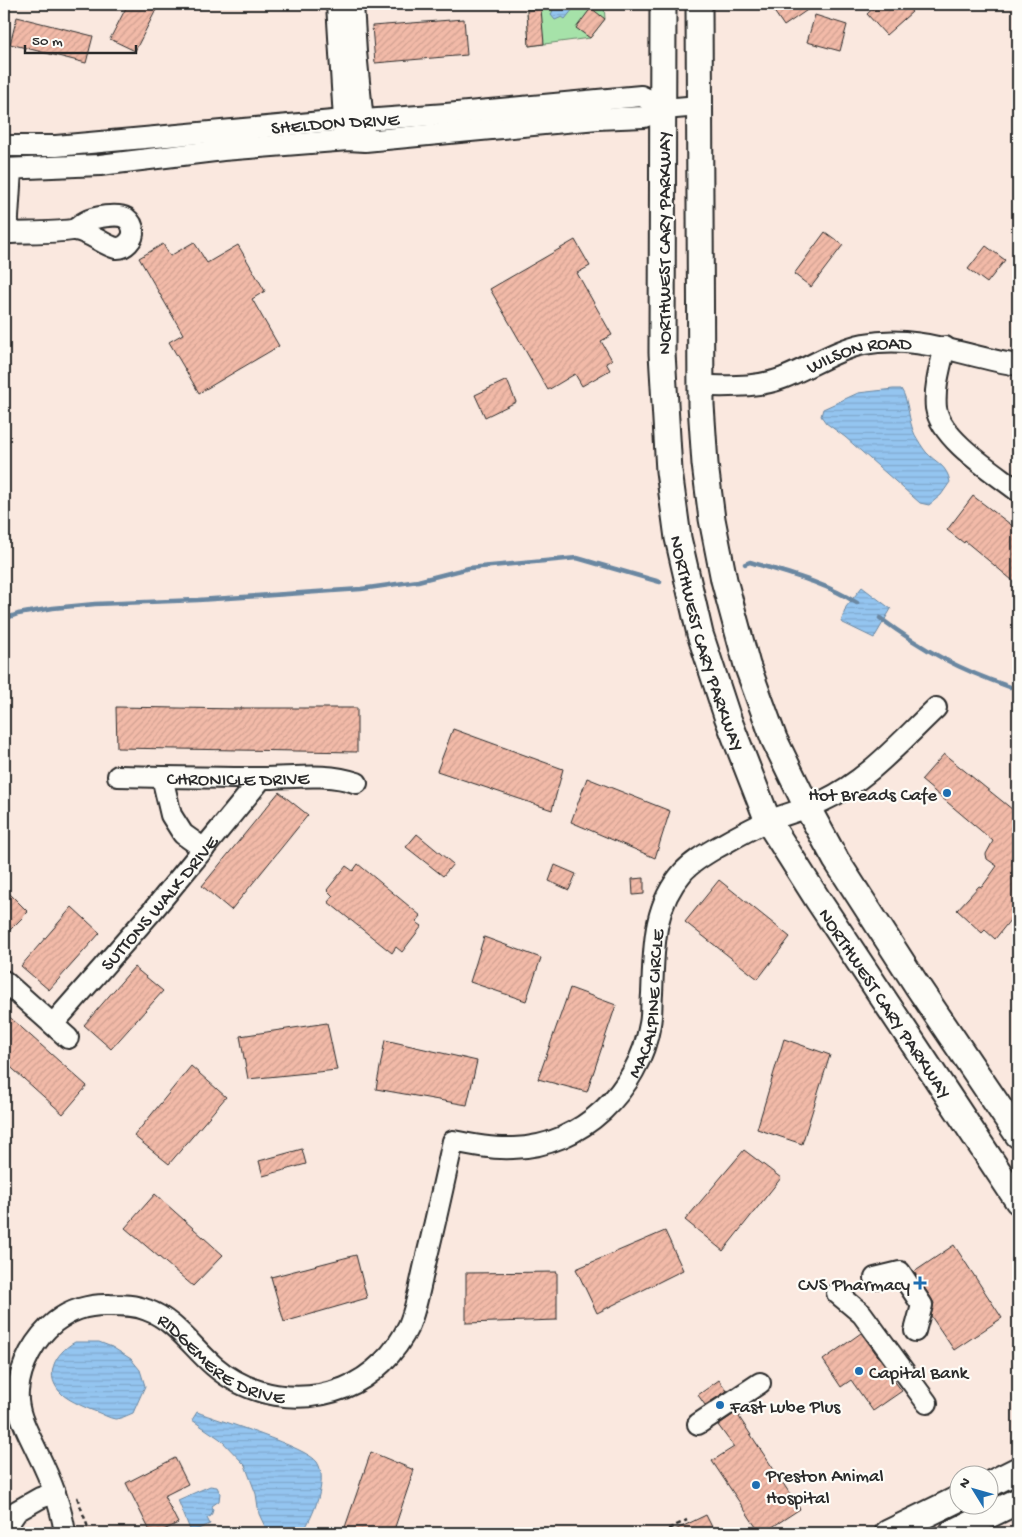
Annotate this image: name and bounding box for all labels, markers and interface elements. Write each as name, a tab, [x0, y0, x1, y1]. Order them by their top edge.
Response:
scale bar	[25, 22, 136, 54]
text: 50 m	[32, 33, 63, 51]
street label: SHELDON DRIVE	[270, 109, 401, 142]
street label: NORTHWEST CARY PARKWAY	[655, 131, 678, 355]
street label: WILSON ROAD	[803, 333, 913, 381]
street label: NORTHWEST CARY PARKWAY	[663, 534, 748, 755]
street label: CHRONICLE DRIVE	[166, 768, 311, 793]
place label: Hot Breads Cafe	[808, 785, 937, 808]
marker: Hot Breads Cafe	[941, 787, 953, 799]
street label: SUTTONS WALK DRIVE	[97, 831, 226, 977]
street label: NORTHWEST CARY PARKWAY	[812, 905, 955, 1104]
street label: MACALPINE CIRCLE	[624, 927, 672, 1083]
place label: CVS Pharmacy	[798, 1275, 911, 1298]
marker: CVS Pharmacy	[914, 1277, 926, 1289]
street label: RIDGEMERE DRIVE	[152, 1310, 287, 1411]
place label: Capital Bank	[869, 1363, 970, 1386]
marker: Capital Bank	[853, 1365, 865, 1377]
place label: Fast Lube Plus	[729, 1397, 841, 1420]
marker: Fast Lube Plus	[714, 1399, 726, 1411]
north arrow	[950, 1464, 1000, 1514]
place label: Preston Animal Hospital	[765, 1466, 884, 1511]
text: N	[956, 1475, 975, 1492]
marker: Preston Animal Hospital	[750, 1479, 762, 1491]

